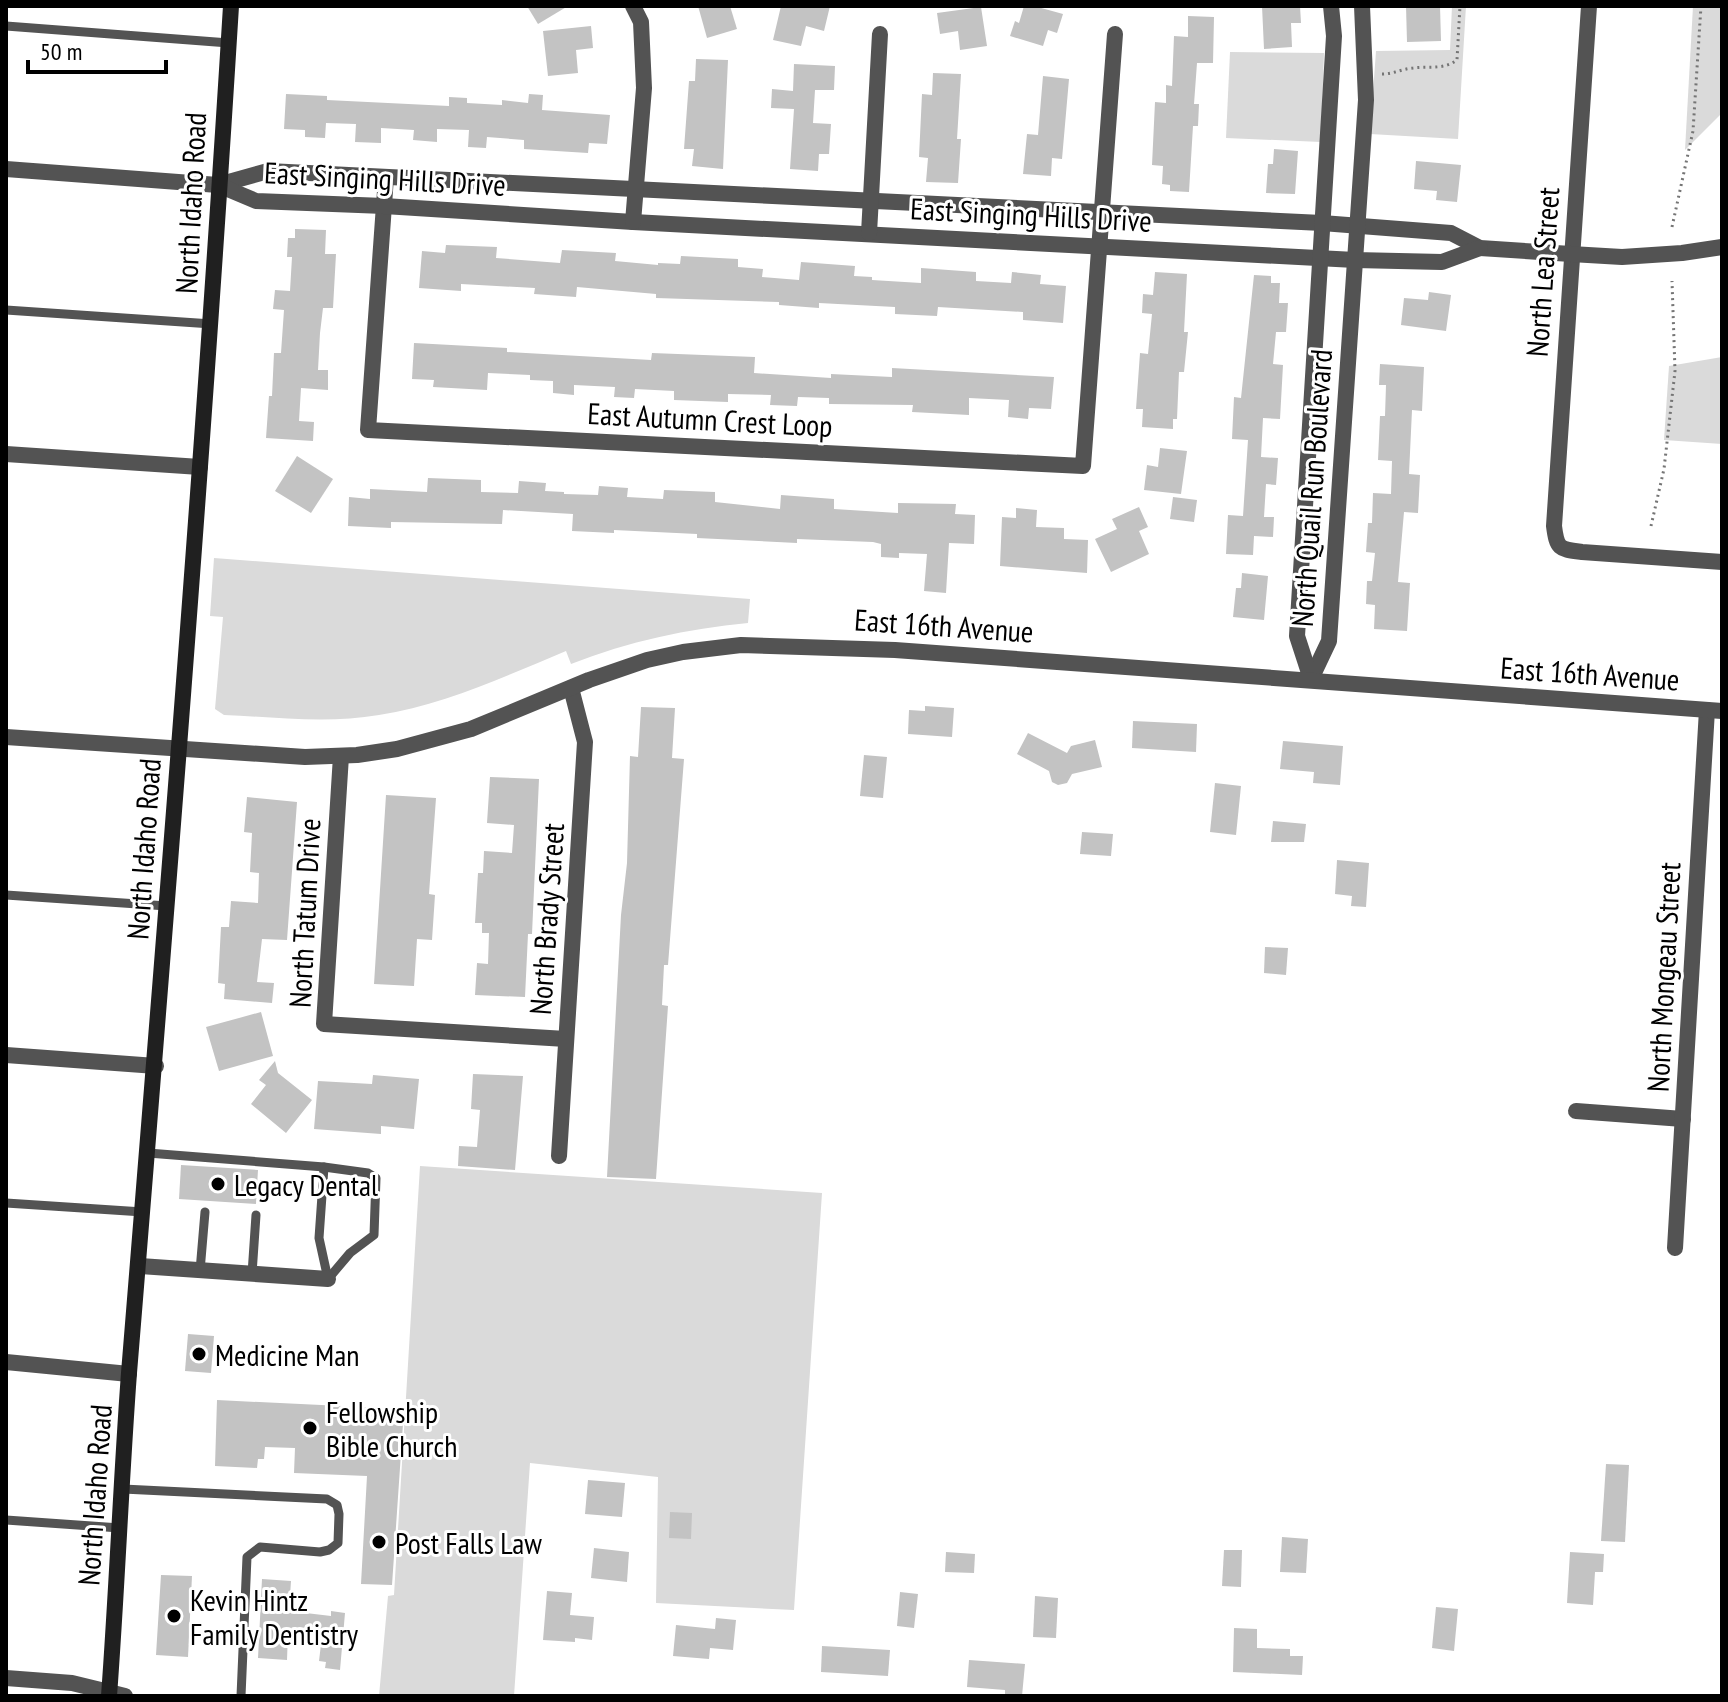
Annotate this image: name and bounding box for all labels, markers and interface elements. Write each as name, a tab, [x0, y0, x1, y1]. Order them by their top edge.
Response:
scale bar	[28, 24, 166, 74]
text: 50 m	[40, 36, 82, 67]
street label: North Idaho Road	[166, 111, 214, 295]
street label: East Singing Hills Drive	[263, 152, 507, 204]
street label: North Lea Street	[1517, 185, 1567, 358]
street label: East Singing Hills Drive	[909, 188, 1153, 240]
street label: North Quail Run Boulevard	[1282, 348, 1340, 628]
street label: East Autumn Crest Loop	[587, 393, 833, 445]
street label: East 16th Avenue	[853, 599, 1035, 651]
street label: East 16th Avenue	[1499, 647, 1681, 699]
street label: North Idaho Road	[117, 757, 169, 941]
street label: North Tatum Drive	[280, 817, 328, 1009]
street label: North Brady Street	[520, 821, 572, 1016]
street label: North Mongeau Street	[1638, 860, 1689, 1093]
place label: Legacy Dental	[234, 1165, 378, 1204]
marker: Legacy Dental	[209, 1175, 227, 1193]
place label: Medicine Man	[215, 1335, 359, 1374]
marker: Medicine Man	[190, 1345, 208, 1363]
place label: Fellowship Bible Church	[326, 1392, 457, 1465]
street label: North Idaho Road	[68, 1403, 120, 1587]
marker: Fellowship Bible Church	[301, 1419, 319, 1437]
place label: Post Falls Law	[395, 1523, 542, 1562]
marker: Post Falls Law	[370, 1533, 388, 1551]
place label: Kevin Hintz Family Dentistry	[190, 1580, 359, 1653]
marker: Kevin Hintz Family Dentistry	[165, 1607, 183, 1625]

